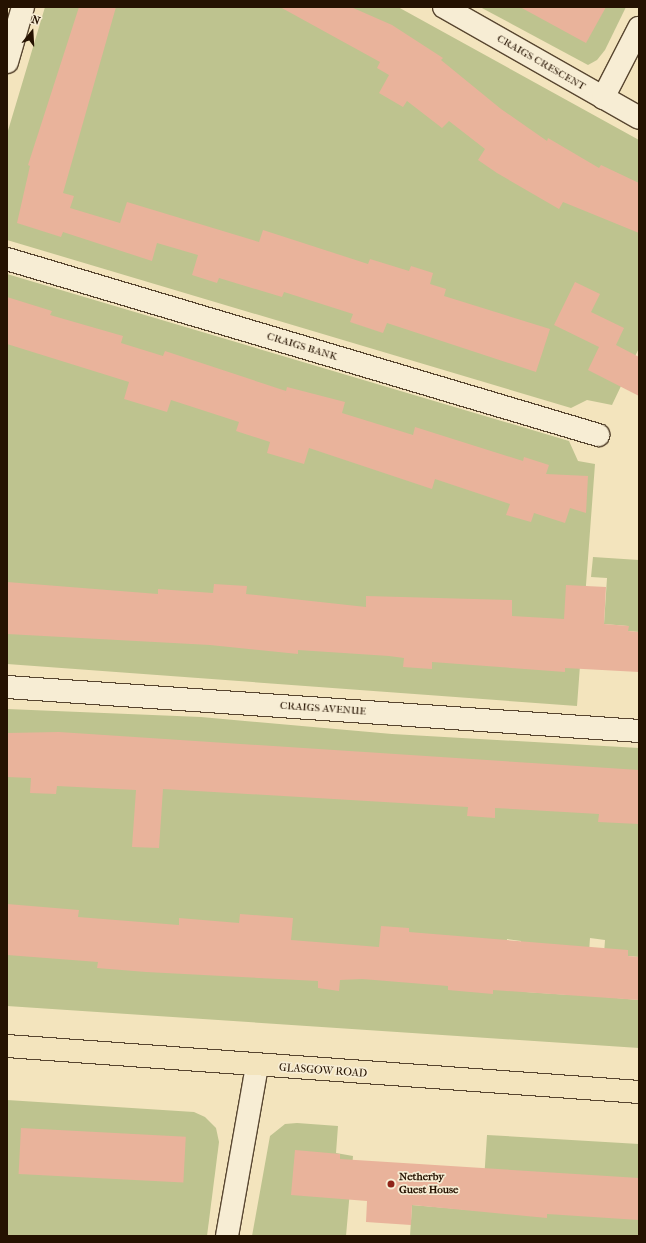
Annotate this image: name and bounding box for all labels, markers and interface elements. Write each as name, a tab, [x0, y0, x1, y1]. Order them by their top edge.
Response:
north arrow	[12, 12, 52, 52]
text: N	[30, 13, 42, 28]
street label: CRAIGS CRESCENT	[494, 32, 588, 94]
street label: CRAIGS BANK	[265, 330, 339, 364]
street label: CRAIGS AVENUE	[279, 699, 367, 719]
street label: GLASGOW ROAD	[278, 1061, 368, 1081]
place label: Netherby Guest House	[399, 1171, 459, 1197]
marker: Netherby Guest House	[386, 1179, 396, 1189]

